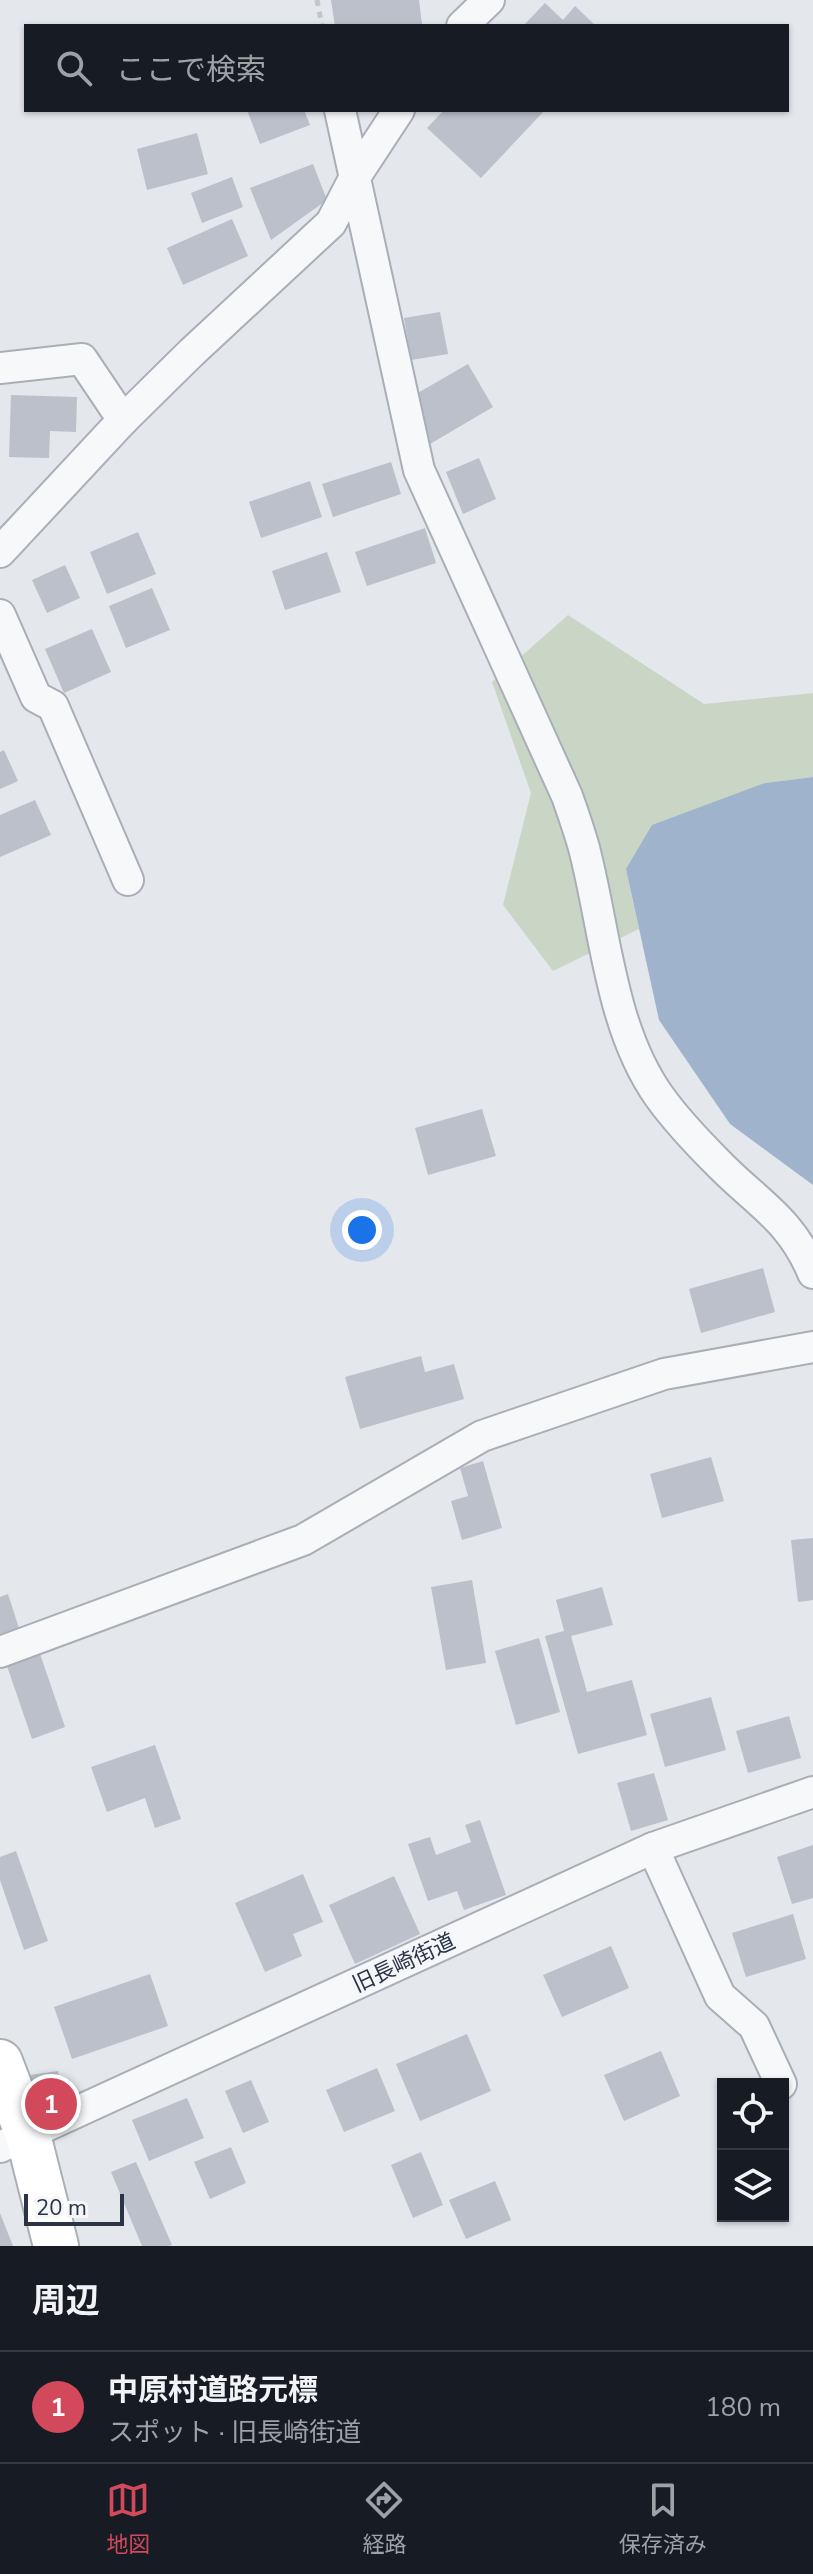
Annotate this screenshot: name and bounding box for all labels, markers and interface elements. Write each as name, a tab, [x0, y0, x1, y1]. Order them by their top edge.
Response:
search box	[24, 24, 789, 112]
icon: search	[52, 46, 96, 90]
text: ここで検索	[116, 50, 266, 91]
your location	[342, 1210, 382, 1250]
street label: 旧長崎街道	[348, 1926, 460, 2000]
pin: 1	[25, 2074, 77, 2134]
map controls	[717, 2078, 789, 2222]
button: locate	[717, 2078, 789, 2150]
button: layers	[717, 2150, 789, 2222]
scale bar	[24, 2190, 124, 2226]
text: 20 m	[36, 2193, 87, 2223]
text: 周辺	[32, 2278, 100, 2324]
text: 中原村道路元標	[108, 2370, 318, 2411]
text: 1	[50, 2390, 66, 2425]
text: 180 m	[705, 2390, 781, 2425]
text: スポット · 旧長崎街道	[108, 2415, 361, 2450]
tab: 地図	[106, 2478, 150, 2560]
tab: 経路	[362, 2478, 407, 2560]
tab: 保存済み	[619, 2478, 707, 2560]

